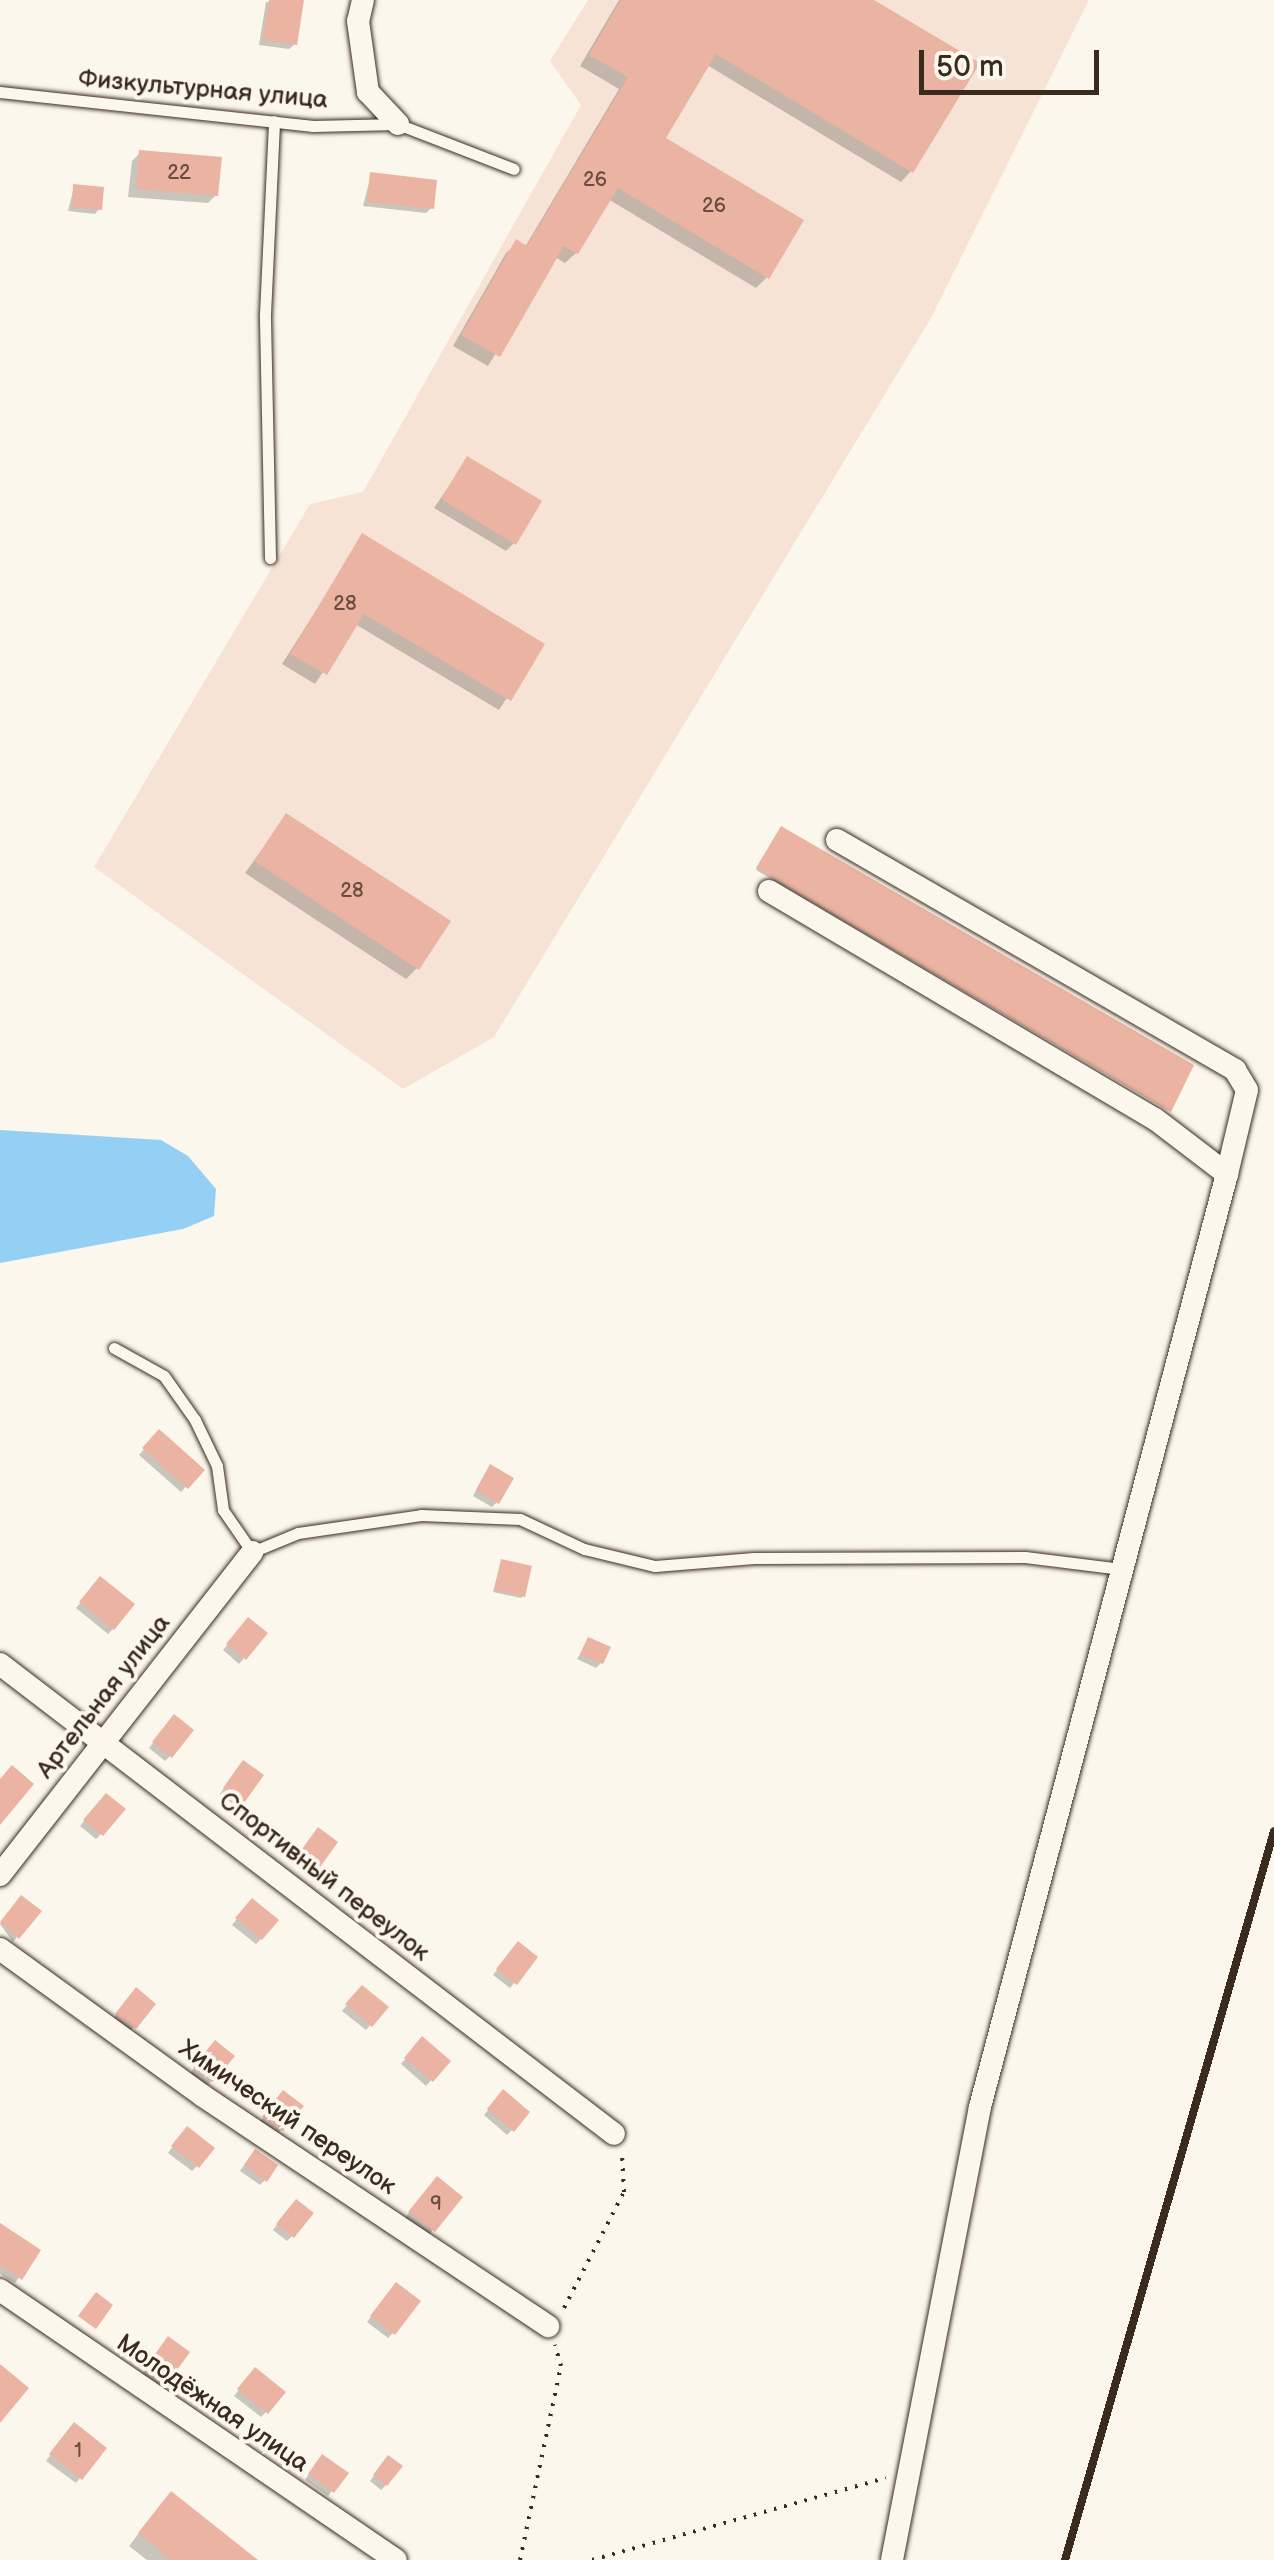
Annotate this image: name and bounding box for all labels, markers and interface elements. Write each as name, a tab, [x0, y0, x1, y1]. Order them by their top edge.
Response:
scale bar	[924, 30, 1104, 92]
text: 50 m	[936, 49, 1004, 85]
street label: Физкультурная улица	[77, 64, 329, 116]
house number: 22	[167, 161, 191, 185]
house number: 26	[583, 168, 607, 192]
house number: 26	[702, 194, 726, 218]
house number: 28	[333, 592, 357, 616]
house number: 28	[340, 879, 364, 903]
street label: Артельная улица	[31, 1609, 177, 1785]
street label: Спортивный переулок	[213, 1786, 435, 1968]
street label: Химический переулок	[173, 2034, 401, 2202]
house number: 9	[430, 2192, 442, 2216]
street label: Молодёжная улица	[110, 2329, 314, 2479]
house number: 1	[74, 2439, 82, 2463]

